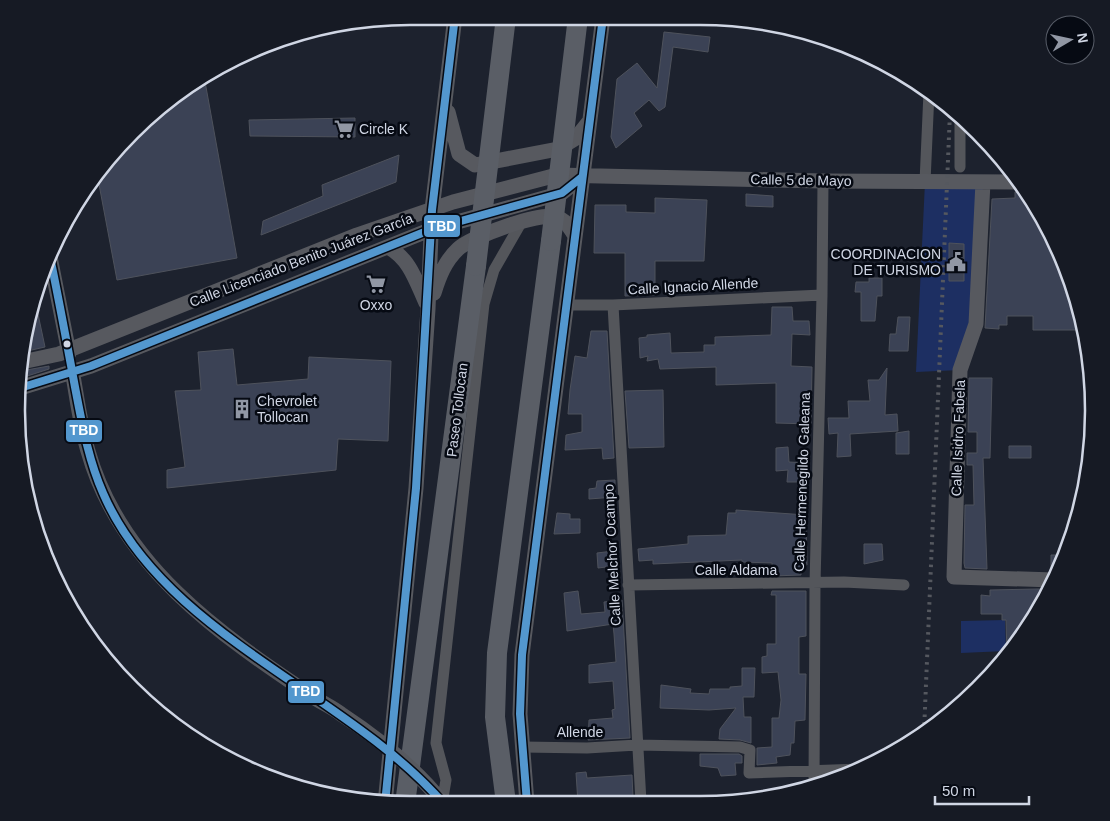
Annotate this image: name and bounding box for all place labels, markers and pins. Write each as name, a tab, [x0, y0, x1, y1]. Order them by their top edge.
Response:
supermarket icon: Circle K	[333, 118, 355, 140]
place label: Circle K	[359, 121, 409, 137]
place label: COORDINACION DE TURISMO	[831, 246, 941, 278]
public building icon: COORDINACION DE TURISMO	[945, 251, 967, 273]
supermarket icon: Oxxo	[365, 273, 387, 295]
place label: Oxxo	[360, 297, 393, 313]
unlabelled marker	[62, 339, 72, 349]
place label: Chevrolet Tollocan	[257, 393, 317, 425]
building icon: Chevrolet Tollocan	[231, 398, 253, 420]

